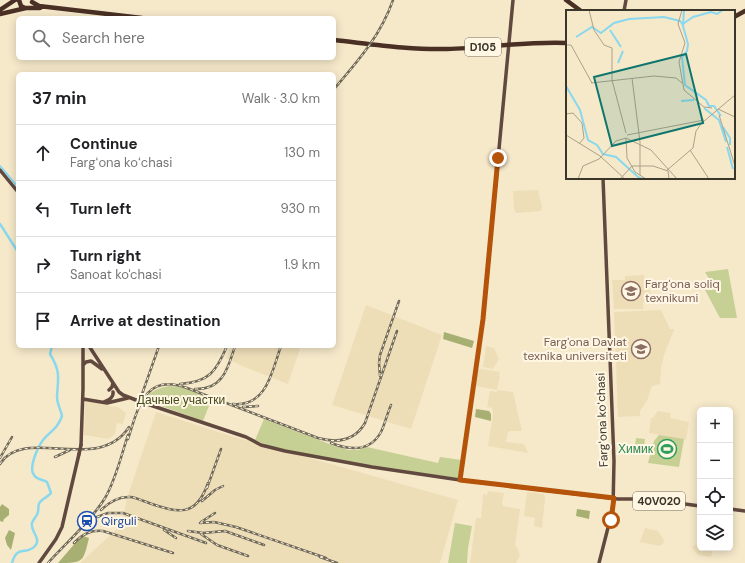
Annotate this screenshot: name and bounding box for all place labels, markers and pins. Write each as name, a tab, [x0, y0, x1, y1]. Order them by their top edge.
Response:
place label: Farg'ona soliq texnikumi	[645, 276, 720, 306]
school or university icon: Farg'ona soliq texnikumi	[620, 280, 642, 302]
place label: Farg'ona Davlat texnika universiteti	[523, 334, 627, 364]
school or university icon: Farg'ona Davlat texnika universiteti	[630, 338, 652, 360]
sports icon: Химик	[656, 438, 678, 460]
place label: Химик	[618, 441, 654, 457]
station icon: Qirguli	[76, 510, 98, 532]
place label: Qirguli	[101, 513, 137, 529]

